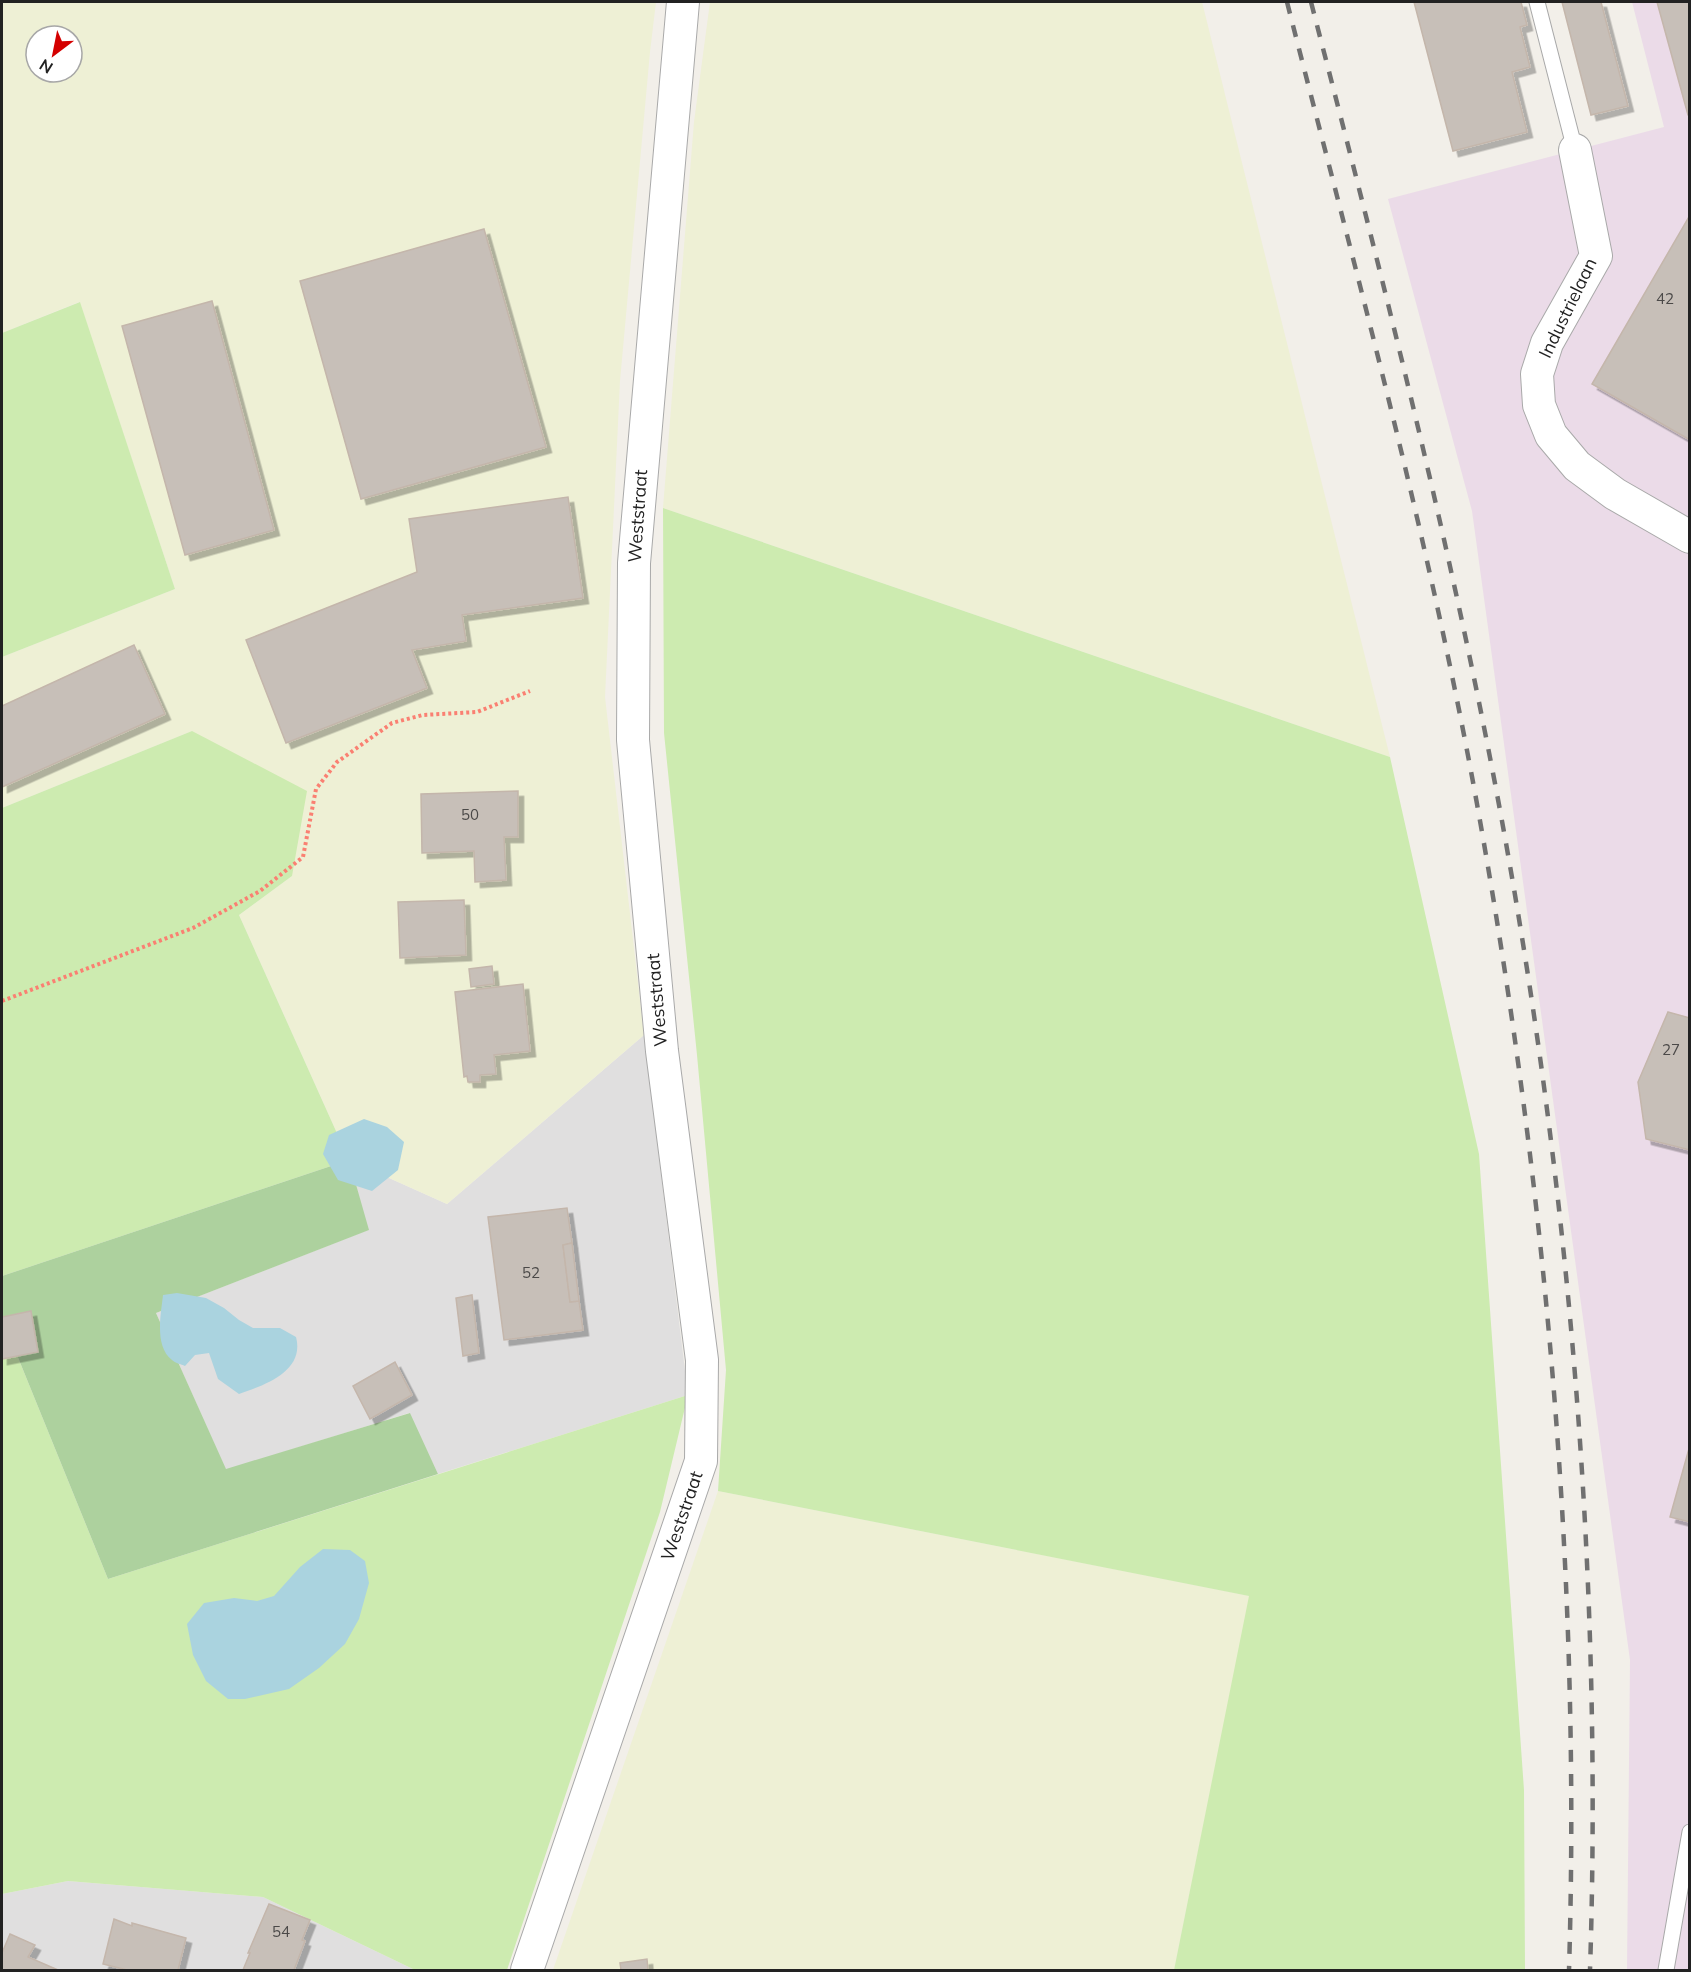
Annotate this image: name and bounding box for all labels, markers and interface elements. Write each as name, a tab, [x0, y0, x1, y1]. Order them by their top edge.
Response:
north arrow	[24, 24, 84, 84]
text: N	[36, 55, 56, 78]
street label: Industrielaan	[1533, 254, 1602, 362]
house number: 42	[1656, 289, 1674, 308]
street label: Weststraat	[623, 469, 652, 563]
house number: 50	[461, 805, 479, 824]
street label: Weststraat	[641, 953, 672, 1048]
house number: 27	[1662, 1040, 1680, 1059]
house number: 52	[522, 1263, 540, 1282]
street label: Weststraat	[655, 1468, 708, 1564]
house number: 54	[272, 1922, 290, 1941]

